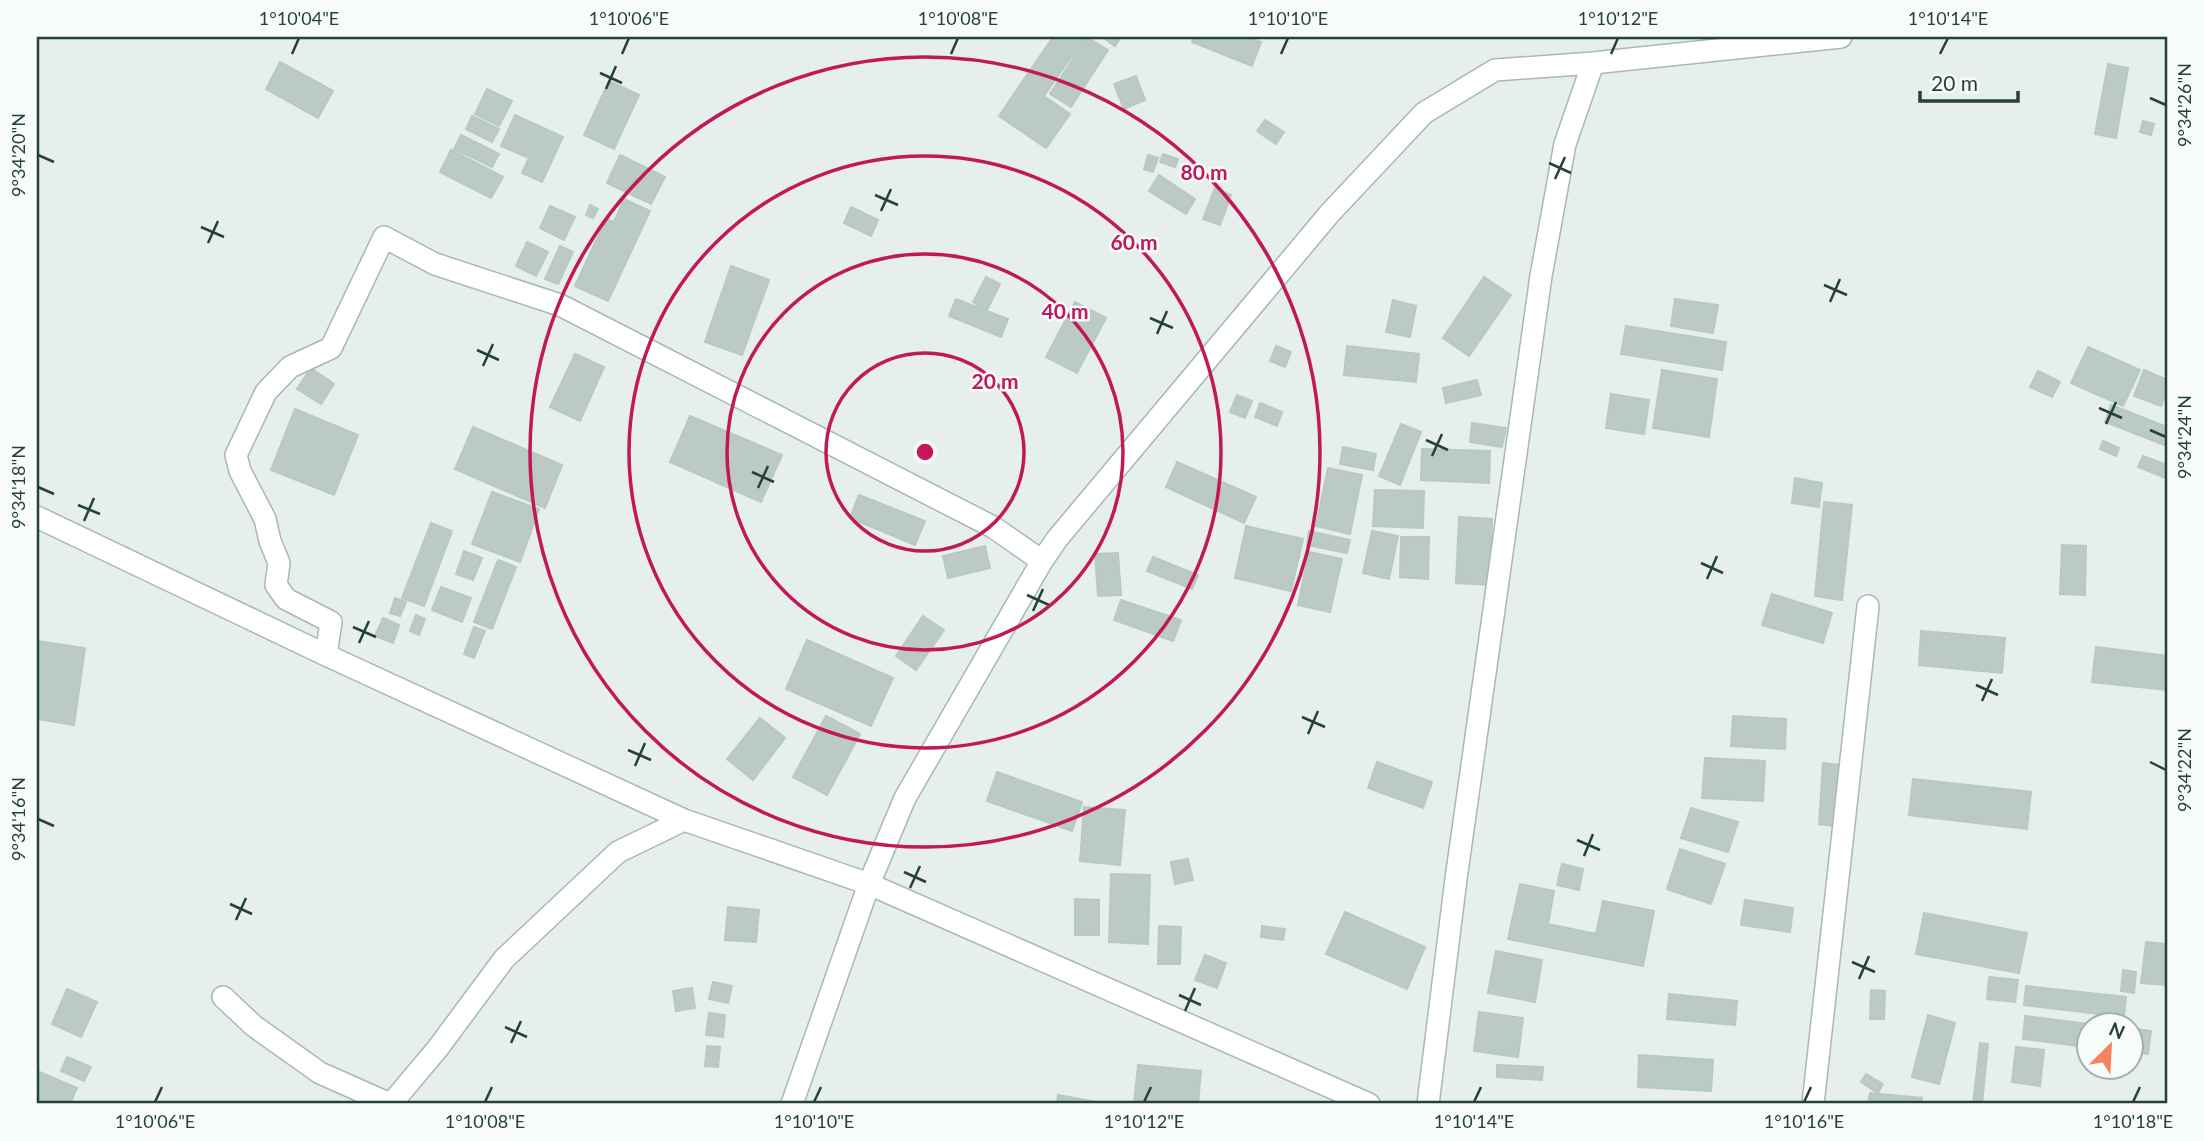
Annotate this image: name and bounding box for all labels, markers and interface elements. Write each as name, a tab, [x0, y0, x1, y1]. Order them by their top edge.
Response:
text: 1°10'04"E	[259, 7, 339, 29]
text: 1°10'06"E	[589, 7, 669, 29]
text: 1°10'08"E	[918, 7, 998, 29]
text: 1°10'10"E	[1248, 7, 1328, 29]
text: 1°10'12"E	[1578, 7, 1658, 29]
text: 1°10'14"E	[1908, 7, 1988, 29]
scale bar	[1920, 60, 2018, 104]
text: 9°34'26"N	[2173, 63, 2195, 147]
text: 20 m	[1931, 70, 1978, 95]
text: 9°34'20"N	[7, 113, 29, 197]
text: 80 m	[1180, 159, 1228, 184]
text: 60 m	[1110, 229, 1158, 254]
text: 40 m	[1041, 298, 1089, 323]
text: 20 m	[971, 368, 1019, 393]
text: 9°34'24"N	[2173, 395, 2195, 479]
centre of rings	[913, 440, 937, 464]
text: 9°34'18"N	[7, 445, 29, 529]
text: 9°34'22"N	[2173, 728, 2195, 812]
text: 9°34'16"N	[7, 777, 29, 861]
north arrow	[2074, 1012, 2144, 1082]
text: N	[2106, 1017, 2128, 1043]
text: 1°10'06"E	[115, 1110, 195, 1132]
text: 1°10'08"E	[445, 1110, 525, 1132]
text: 1°10'10"E	[774, 1110, 854, 1132]
text: 1°10'12"E	[1104, 1110, 1184, 1132]
text: 1°10'14"E	[1434, 1110, 1514, 1132]
text: 1°10'16"E	[1764, 1110, 1844, 1132]
text: 1°10'18"E	[2093, 1110, 2173, 1132]

